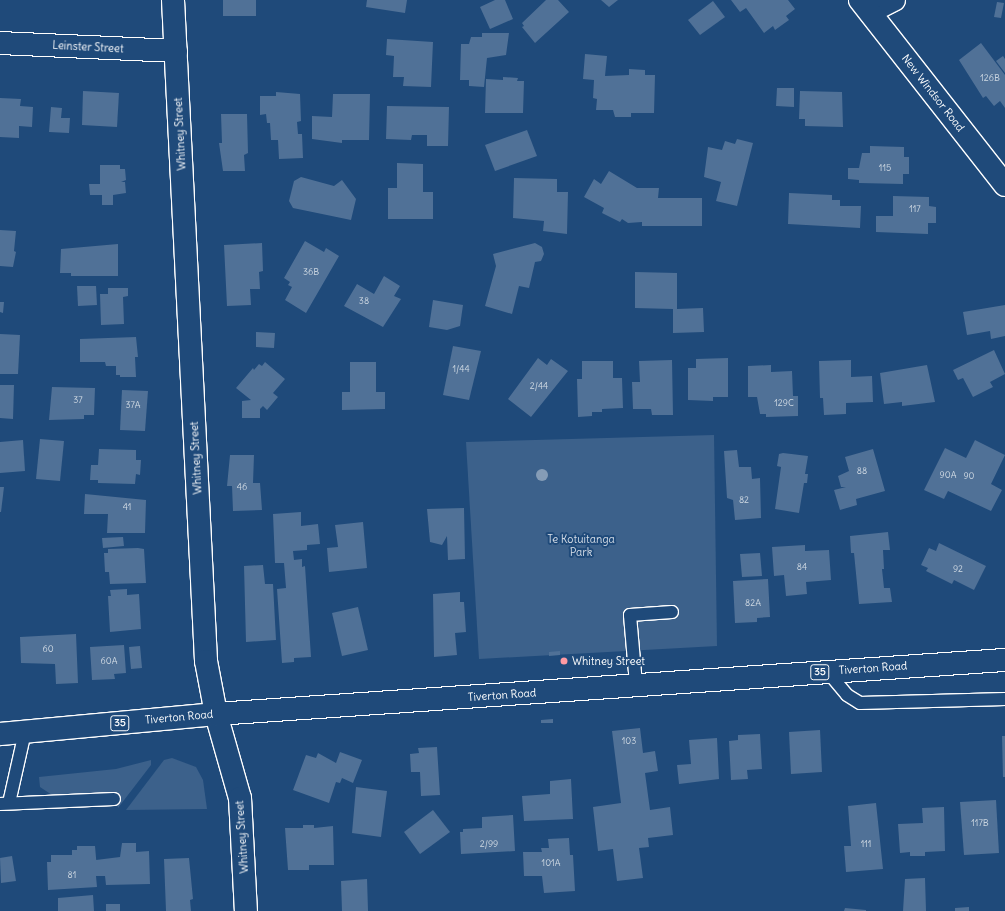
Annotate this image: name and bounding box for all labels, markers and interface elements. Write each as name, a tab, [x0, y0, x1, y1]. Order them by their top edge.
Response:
street label: Leinster Street	[52, 39, 124, 55]
street label: New Windsor Road	[899, 52, 967, 134]
house number: 126B	[980, 73, 1000, 83]
street label: Whitney Street	[171, 97, 189, 171]
house number: 115	[879, 163, 891, 173]
house number: 117	[909, 204, 921, 214]
house number: 36B	[303, 267, 319, 277]
house number: 38	[359, 296, 369, 306]
house number: 1/44	[452, 364, 470, 374]
house number: 2/44	[530, 381, 548, 391]
house number: 37	[73, 395, 83, 405]
house number: 129C	[774, 398, 794, 408]
house number: 37A	[125, 400, 141, 410]
street label: Whitney Street	[187, 421, 205, 495]
house number: 88	[857, 466, 867, 476]
house number: 90A	[940, 470, 956, 480]
house number: 90	[963, 471, 975, 481]
house number: 46	[237, 482, 247, 492]
house number: 82	[739, 495, 749, 505]
house number: 41	[123, 502, 131, 512]
park label: Te Kotuitanga Park	[547, 533, 615, 559]
house number: 84	[797, 562, 807, 572]
house number: 92	[953, 564, 963, 574]
house number: 82A	[745, 598, 761, 608]
house number: 60	[42, 644, 54, 654]
place label: Whitney Street	[572, 654, 645, 668]
house number: 60A	[101, 656, 117, 666]
marker: Whitney Street	[559, 656, 569, 666]
street label: Tiverton Road	[838, 659, 908, 677]
road number: 35	[810, 664, 830, 680]
street label: Tiverton Road	[467, 686, 537, 704]
street label: Tiverton Road	[144, 707, 214, 727]
road number: 35	[110, 715, 130, 731]
house number: 103	[622, 736, 636, 746]
street label: Whitney Street	[233, 800, 251, 874]
house number: 117B	[971, 818, 989, 828]
house number: 2/99	[480, 839, 498, 849]
house number: 111	[861, 839, 871, 849]
house number: 101A	[542, 858, 560, 868]
house number: 81	[68, 870, 76, 880]

